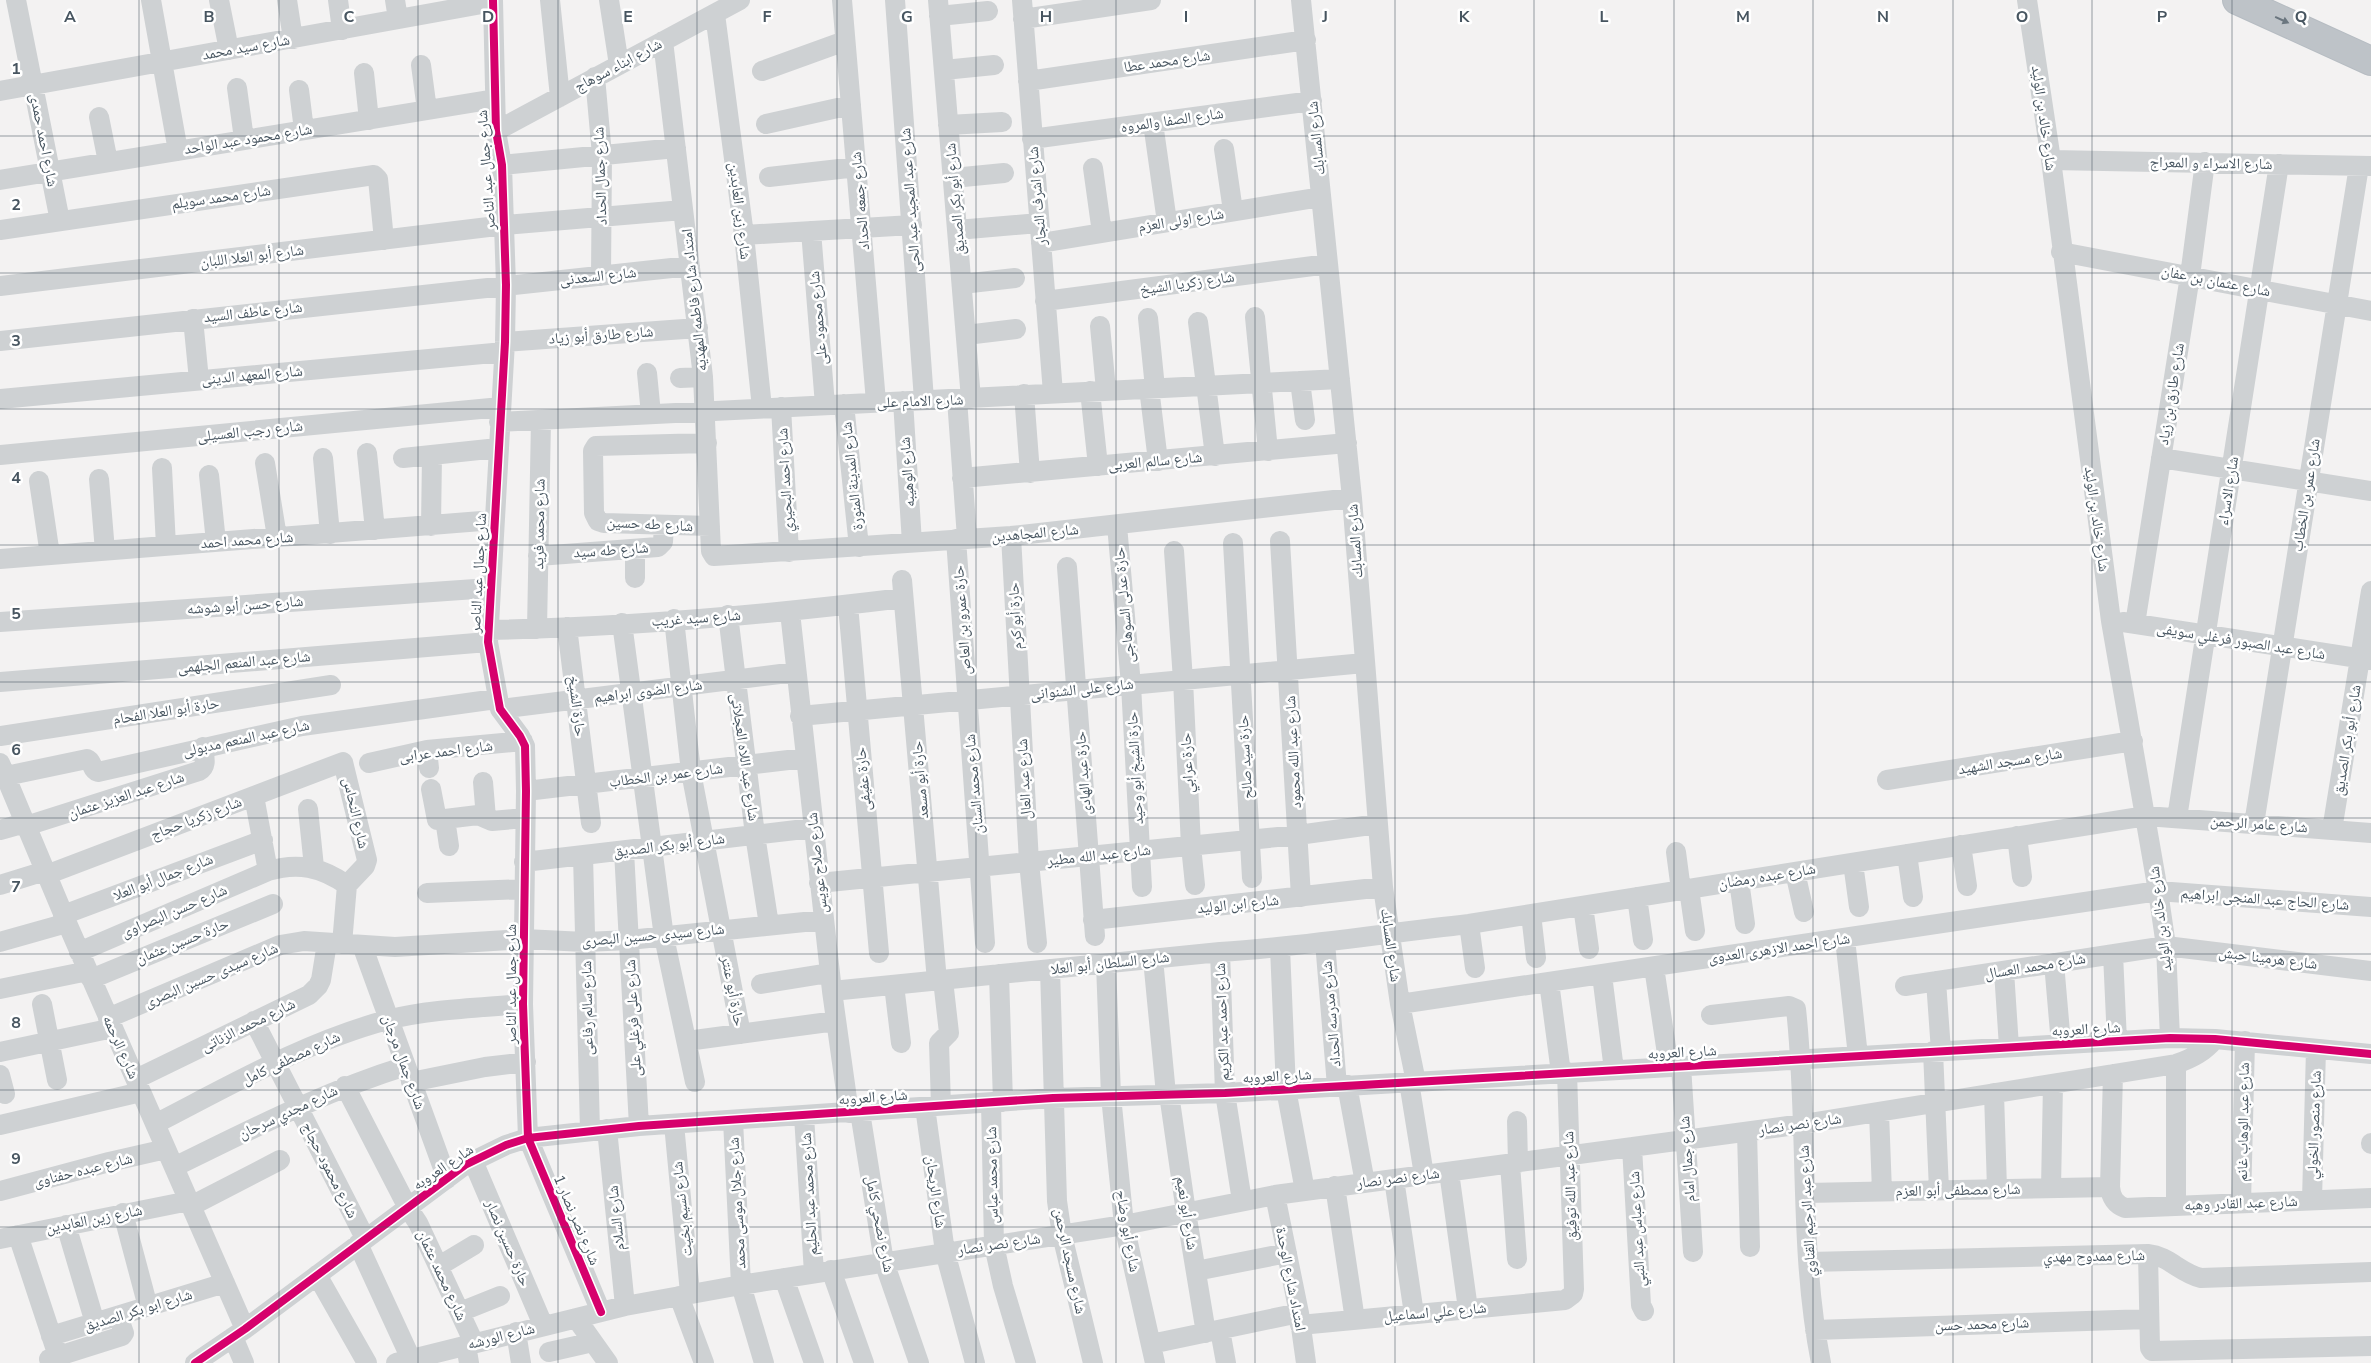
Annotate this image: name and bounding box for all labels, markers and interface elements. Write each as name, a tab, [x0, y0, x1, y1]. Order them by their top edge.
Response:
text: A	[64, 6, 76, 28]
text: B	[203, 6, 215, 28]
text: C	[344, 6, 355, 28]
text: D	[482, 6, 494, 28]
text: E	[623, 6, 633, 28]
text: F	[763, 6, 772, 28]
text: G	[901, 6, 913, 28]
text: H	[1040, 6, 1052, 28]
text: I	[1184, 6, 1188, 28]
text: J	[1321, 6, 1328, 28]
text: K	[1459, 6, 1471, 28]
text: L	[1600, 6, 1609, 28]
text: M	[1736, 6, 1750, 28]
text: N	[1877, 6, 1889, 28]
text: O	[2016, 6, 2028, 28]
text: P	[2157, 6, 2167, 28]
text: Q	[2295, 6, 2307, 28]
one-way arrow	[2275, 16, 2289, 24]
street label: شارع سيد محمد	[201, 29, 292, 65]
street label: شارع ابناء سوهاج	[571, 33, 665, 96]
street label: شارع محمد عطا	[1122, 45, 1212, 77]
text: 1	[11, 58, 21, 80]
street label: شارع خالد بن الوليد	[2027, 64, 2061, 172]
street label: شارع احمد حمدى	[25, 92, 63, 189]
street label: شارع المسابك	[1302, 100, 1330, 176]
street label: شارع الصفا والمروه	[1119, 103, 1225, 137]
street label: شارع جمال عبد الناصر	[472, 109, 500, 232]
street label: شارع محمود عبد الواحد	[183, 119, 314, 159]
street label: شارع جمال الحداد	[588, 126, 612, 225]
street label: شارع عبد المجيد عبد الحى	[895, 127, 925, 273]
street label: شارع أبو بكر الصديق	[940, 142, 970, 256]
street label: شارع اشرف النجار	[1023, 146, 1051, 247]
street label: شارع جمعه الحداد	[846, 151, 874, 251]
street label: شارع الاسراء و المعراج	[2149, 152, 2273, 174]
street label: شارع زين العابدين	[724, 161, 756, 261]
street label: شارع محمد سويلم	[170, 180, 272, 214]
text: 2	[11, 194, 21, 216]
street label: شارع اولى العزم	[1137, 203, 1225, 237]
street label: امتداد شارع فاطمه المهديه	[677, 228, 711, 372]
street label: شارع أبو العلا اللبان	[199, 240, 305, 272]
street label: شارع عثمان بن عفان	[2160, 261, 2272, 301]
street label: شارع السعدنى	[559, 262, 637, 290]
street label: شارع زكريا الشيخ	[1138, 266, 1236, 300]
street label: شارع محمود على	[804, 270, 832, 366]
street label: شارع عاطف السيد	[203, 297, 303, 327]
street label: شارع طارق أبو زياد	[548, 321, 654, 349]
text: 3	[11, 330, 21, 352]
street label: شارع طارق بن زياد	[2153, 341, 2189, 446]
street label: شارع المعهد الدينى	[200, 361, 304, 389]
street label: شارع الامام على	[876, 389, 964, 413]
street label: شارع رجب العسيلى	[196, 415, 304, 446]
street label: شارع المدينة المنورة	[836, 421, 868, 531]
street label: شارع احمد البحيري	[772, 427, 800, 533]
street label: شارع الوهيبه	[895, 436, 919, 508]
street label: شارع عمر بن الخطاب	[2287, 437, 2325, 553]
street label: شارع سالم العربى	[1107, 447, 1203, 475]
street label: شارع الاسراء	[2213, 455, 2243, 527]
street label: شارع خالد بن الوليد	[2080, 465, 2114, 573]
text: 4	[11, 467, 21, 489]
street label: شارع محمد فريد	[528, 478, 550, 570]
street label: شارع المسابك	[1342, 503, 1368, 579]
street label: شارع جمال عبد الناصر	[465, 512, 491, 635]
street label: شارع طه حسين	[606, 512, 694, 536]
street label: شارع المجاهدين	[990, 519, 1080, 547]
street label: شارع محمد احمد	[200, 527, 294, 553]
street label: شارع طه سيد	[573, 537, 649, 563]
street label: حارة عدلى السوهاجى	[1109, 546, 1139, 664]
street label: حارة عمرو بن العاص	[948, 564, 976, 675]
street label: حارة أبو كرم	[1003, 581, 1027, 650]
street label: شارع حسن أبو شوشه	[186, 591, 304, 619]
text: 5	[11, 603, 21, 625]
street label: شارع سيد غريب	[651, 605, 742, 631]
street label: شارع عبد الصبور فرغلي سويفى	[2155, 618, 2327, 666]
street label: شارع عبد المنعم الجلهمى	[177, 646, 311, 678]
street label: حارة الشيخ	[563, 674, 591, 738]
street label: شارع الضوى ابراهيم	[593, 674, 704, 708]
street label: شارع على الشنوانى	[1029, 674, 1135, 704]
street label: شارع أبو بكر الصديق	[2328, 683, 2366, 797]
street label: شارع عبد اللاه العجلاتى	[726, 692, 764, 822]
street label: حارة أبو العلا الفحام	[111, 693, 221, 729]
street label: شارع عبد الله محمود	[1280, 695, 1306, 809]
street label: حارة الشيخ أبو وحيد	[1122, 711, 1148, 825]
street label: حارة سيد صالح	[1233, 714, 1257, 800]
street label: شارع عبد المنعم مدبولى	[181, 715, 311, 761]
street label: حارة عبد الهادى	[1070, 730, 1096, 815]
street label: حارة عرابي	[1175, 732, 1200, 794]
street label: شارع محمد السنان	[960, 733, 988, 835]
street label: شارع احمد عرابى	[398, 735, 494, 767]
street label: شارع عبد العال	[1012, 738, 1036, 820]
text: 6	[11, 739, 21, 761]
street label: حارة أبو مسعد	[907, 740, 933, 820]
street label: شارع مسجد الشهيد	[1957, 743, 2064, 779]
street label: حارة عفيفى	[850, 746, 876, 812]
street label: شارع عمر بن الخطاب	[608, 758, 724, 792]
street label: شارع عبد العزيز عثمان	[65, 767, 187, 823]
street label: شارع النحاس	[338, 775, 374, 851]
street label: شارع زكريا حجاج	[148, 791, 245, 845]
street label: شارع صلاح عويس	[802, 811, 832, 915]
street label: شارع عامر الرحمن	[2210, 811, 2309, 837]
street label: شارع أبو بكر الصديق	[612, 828, 726, 862]
street label: شارع عبد الله مطير	[1045, 840, 1152, 870]
street label: شارع جمال أبو العلا	[110, 849, 216, 905]
street label: شارع عبده رمضان	[1717, 858, 1817, 894]
street label: شارع خالد بن الوليد	[2144, 865, 2176, 973]
text: 7	[11, 876, 21, 898]
street label: شارع حسن البصراوى	[118, 880, 230, 942]
street label: شارع الحاج عبد المنجى ابراهيم	[2180, 883, 2350, 915]
street label: شارع ابن الوليد	[1196, 890, 1280, 918]
street label: شارع المسابك	[1376, 907, 1406, 983]
street label: حارة حسين عثمان	[133, 913, 232, 969]
street label: شارع سيدى حسين البصرى	[581, 919, 725, 951]
street label: شارع جمال عبد الناصر	[501, 924, 521, 1045]
street label: شارع احمد الازهرى العدوى	[1707, 928, 1851, 968]
street label: شارع سيدى حسين البصرى	[141, 938, 281, 1012]
street label: شارع هرمينا حبش	[2217, 942, 2319, 974]
street label: شارع السلطان أبو العلا	[1050, 947, 1170, 979]
street label: شارع محمد العسال	[1983, 948, 2087, 984]
street label: حارة أبو عنتر	[716, 953, 750, 1028]
street label: شارع على فرغلي على	[620, 959, 648, 1077]
street label: شارع سالم رفاعى	[576, 960, 598, 1056]
street label: شارع مدرسه الحداد	[1316, 960, 1346, 1068]
street label: شارع احمد عبد الكريم	[1210, 962, 1234, 1081]
street label: شارع محمد الزناتى	[198, 993, 299, 1056]
text: 8	[11, 1012, 21, 1034]
street label: شارع الرحمه	[98, 1012, 144, 1082]
street label: شارع جمال مرجان	[378, 1012, 430, 1112]
street label: شارع العروبه	[2051, 1017, 2121, 1041]
street label: شارع مصطفى كامل	[239, 1026, 343, 1089]
street label: شارع العروبه	[1647, 1040, 1717, 1064]
street label: شارع عبد الوهاب غانم	[2232, 1062, 2254, 1182]
street label: شارع العروبه	[1242, 1064, 1312, 1088]
street label: شارع منصور الخولي	[2302, 1070, 2328, 1180]
street label: شارع مجدي سرحان	[235, 1080, 342, 1145]
street label: شارع العروبه	[838, 1085, 908, 1109]
street label: شارع نصر نصار	[1756, 1108, 1843, 1140]
street label: شارع جمال امام	[1674, 1115, 1700, 1203]
street label: شارع محمود حجاج	[297, 1119, 363, 1222]
street label: شارع محمد عباس	[981, 1126, 1003, 1224]
street label: شارع عبد الله توفيق	[1558, 1131, 1582, 1241]
street label: شارع محمد عبد الحليم	[796, 1132, 822, 1256]
street label: شارع جلال موسى محمد	[724, 1137, 750, 1269]
street label: شارع العروبه	[409, 1139, 477, 1195]
street label: شارع عبد الرحيم القناوي	[1794, 1144, 1822, 1277]
text: 9	[11, 1148, 21, 1170]
street label: شارع عبده حفناوى	[31, 1148, 135, 1192]
street label: شارع الريحان	[921, 1155, 951, 1230]
street label: شارع نسيم بخيت	[667, 1160, 697, 1257]
street label: شارع نصر نصار	[1354, 1163, 1441, 1193]
street label: شارع عباس عبد النبي	[1624, 1170, 1652, 1287]
street label: شارع نصر نصار 1	[549, 1172, 605, 1268]
street label: شارع نصحي كامل	[859, 1174, 899, 1274]
street label: شارع أبو نعيم	[1171, 1175, 1203, 1252]
street label: شارع مصطفى أبو العزم	[1895, 1179, 2021, 1201]
street label: شارع السلام	[603, 1184, 629, 1252]
street label: شارع أبو وضاح	[1111, 1188, 1145, 1274]
street label: شارع عبد القادر وهبه	[2184, 1191, 2298, 1215]
street label: حارة حسين نصار	[480, 1196, 535, 1290]
street label: شارع زين العابدين	[44, 1200, 144, 1238]
street label: شارع مسجد الرحمن	[1049, 1206, 1091, 1316]
street label: امتداد شارع الوحدة	[1271, 1225, 1311, 1333]
street label: شارع محمد عثمان	[412, 1226, 472, 1324]
street label: شارع نصر نصار	[955, 1228, 1042, 1260]
street label: شارع ممدوح مهدي	[2043, 1245, 2145, 1269]
street label: شارع ابو بكر الصديق	[81, 1284, 195, 1336]
street label: شارع علي اسماعيل	[1383, 1298, 1487, 1328]
street label: شارع محمد حسن	[1934, 1312, 2030, 1336]
street label: شارع الورشه	[465, 1318, 537, 1354]

